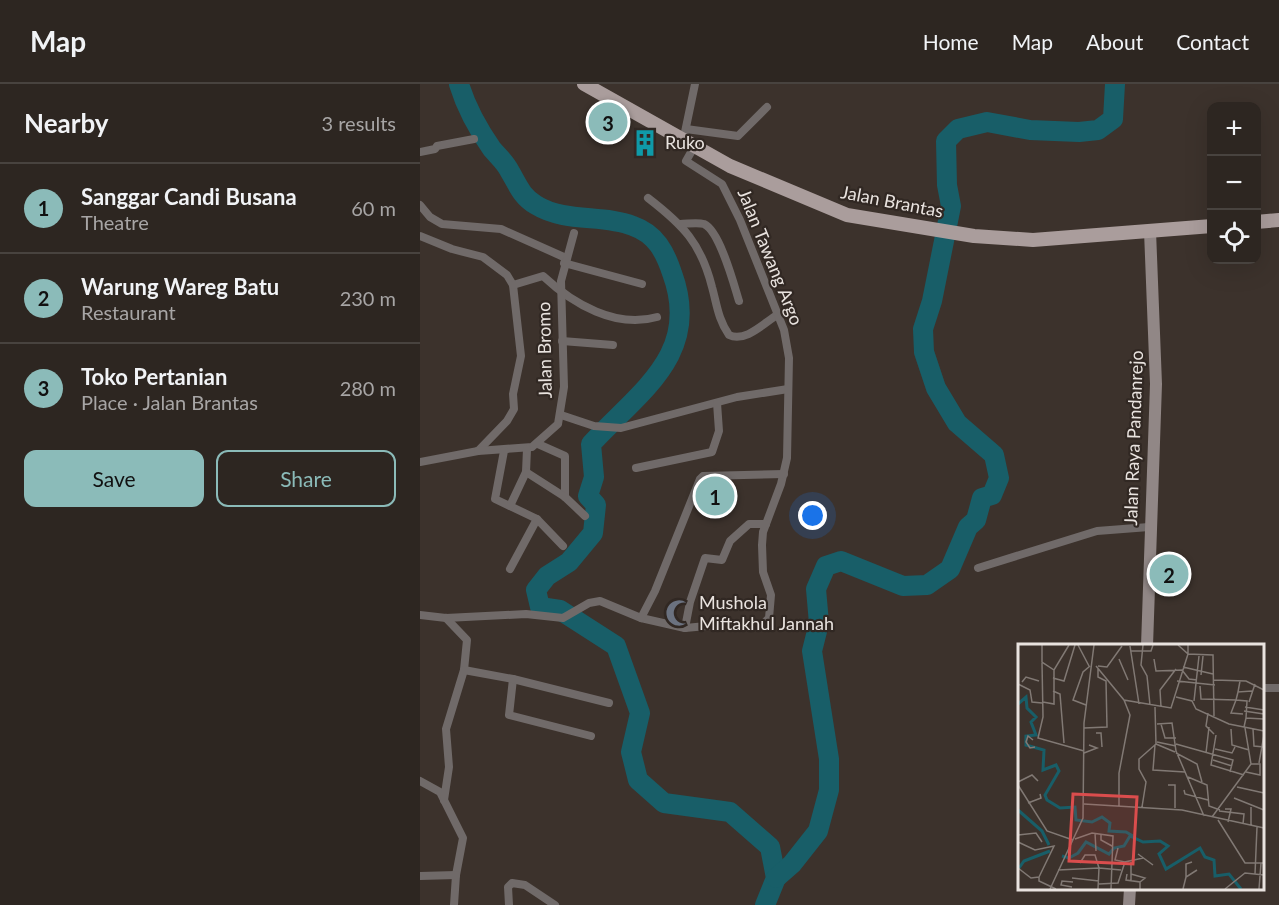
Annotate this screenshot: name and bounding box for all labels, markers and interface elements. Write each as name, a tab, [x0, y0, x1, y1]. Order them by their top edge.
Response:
text: Map	[30, 24, 86, 58]
text: Home	[923, 29, 979, 54]
text: Map	[1012, 29, 1053, 54]
text: About	[1086, 29, 1143, 54]
text: Contact	[1176, 29, 1249, 54]
pin: 3	[588, 99, 627, 144]
map controls	[1207, 102, 1261, 264]
button: +	[1207, 102, 1261, 156]
text: Nearby	[24, 107, 109, 139]
text: 3 results	[321, 111, 396, 135]
building icon: Ruko	[630, 128, 660, 158]
place label: Ruko	[665, 131, 705, 153]
button: −	[1207, 156, 1261, 210]
street label: Jalan Brantas	[839, 180, 946, 222]
text: Sanggar Candi Busana	[81, 183, 297, 210]
street label: Jalan Tawang Argo	[734, 185, 808, 328]
text: 1	[38, 196, 49, 220]
text: 60 m	[351, 196, 396, 220]
text: Theatre	[81, 210, 149, 234]
button: locate	[1207, 210, 1261, 264]
text: Warung Wareg Batu	[81, 273, 279, 300]
text: 2	[38, 286, 49, 310]
text: 230 m	[340, 286, 396, 310]
text: Restaurant	[81, 300, 176, 324]
street label: Jalan Bromo	[532, 301, 556, 399]
street label: Jalan Raya Pandanrejo	[1119, 350, 1147, 526]
text: Toko Pertanian	[81, 363, 227, 390]
text: 3	[38, 376, 49, 400]
text: 280 m	[340, 376, 396, 400]
text: Place · Jalan Brantas	[81, 390, 258, 414]
button: Save	[24, 450, 204, 507]
button: Share	[216, 450, 396, 507]
pin: 1	[696, 474, 734, 518]
your location	[798, 501, 827, 530]
pin: 2	[1150, 552, 1188, 596]
place label: Mushola Miftakhul Jannah	[699, 591, 834, 634]
mosque icon: Mushola Miftakhul Jannah	[664, 598, 694, 628]
inset map	[1018, 644, 1264, 890]

